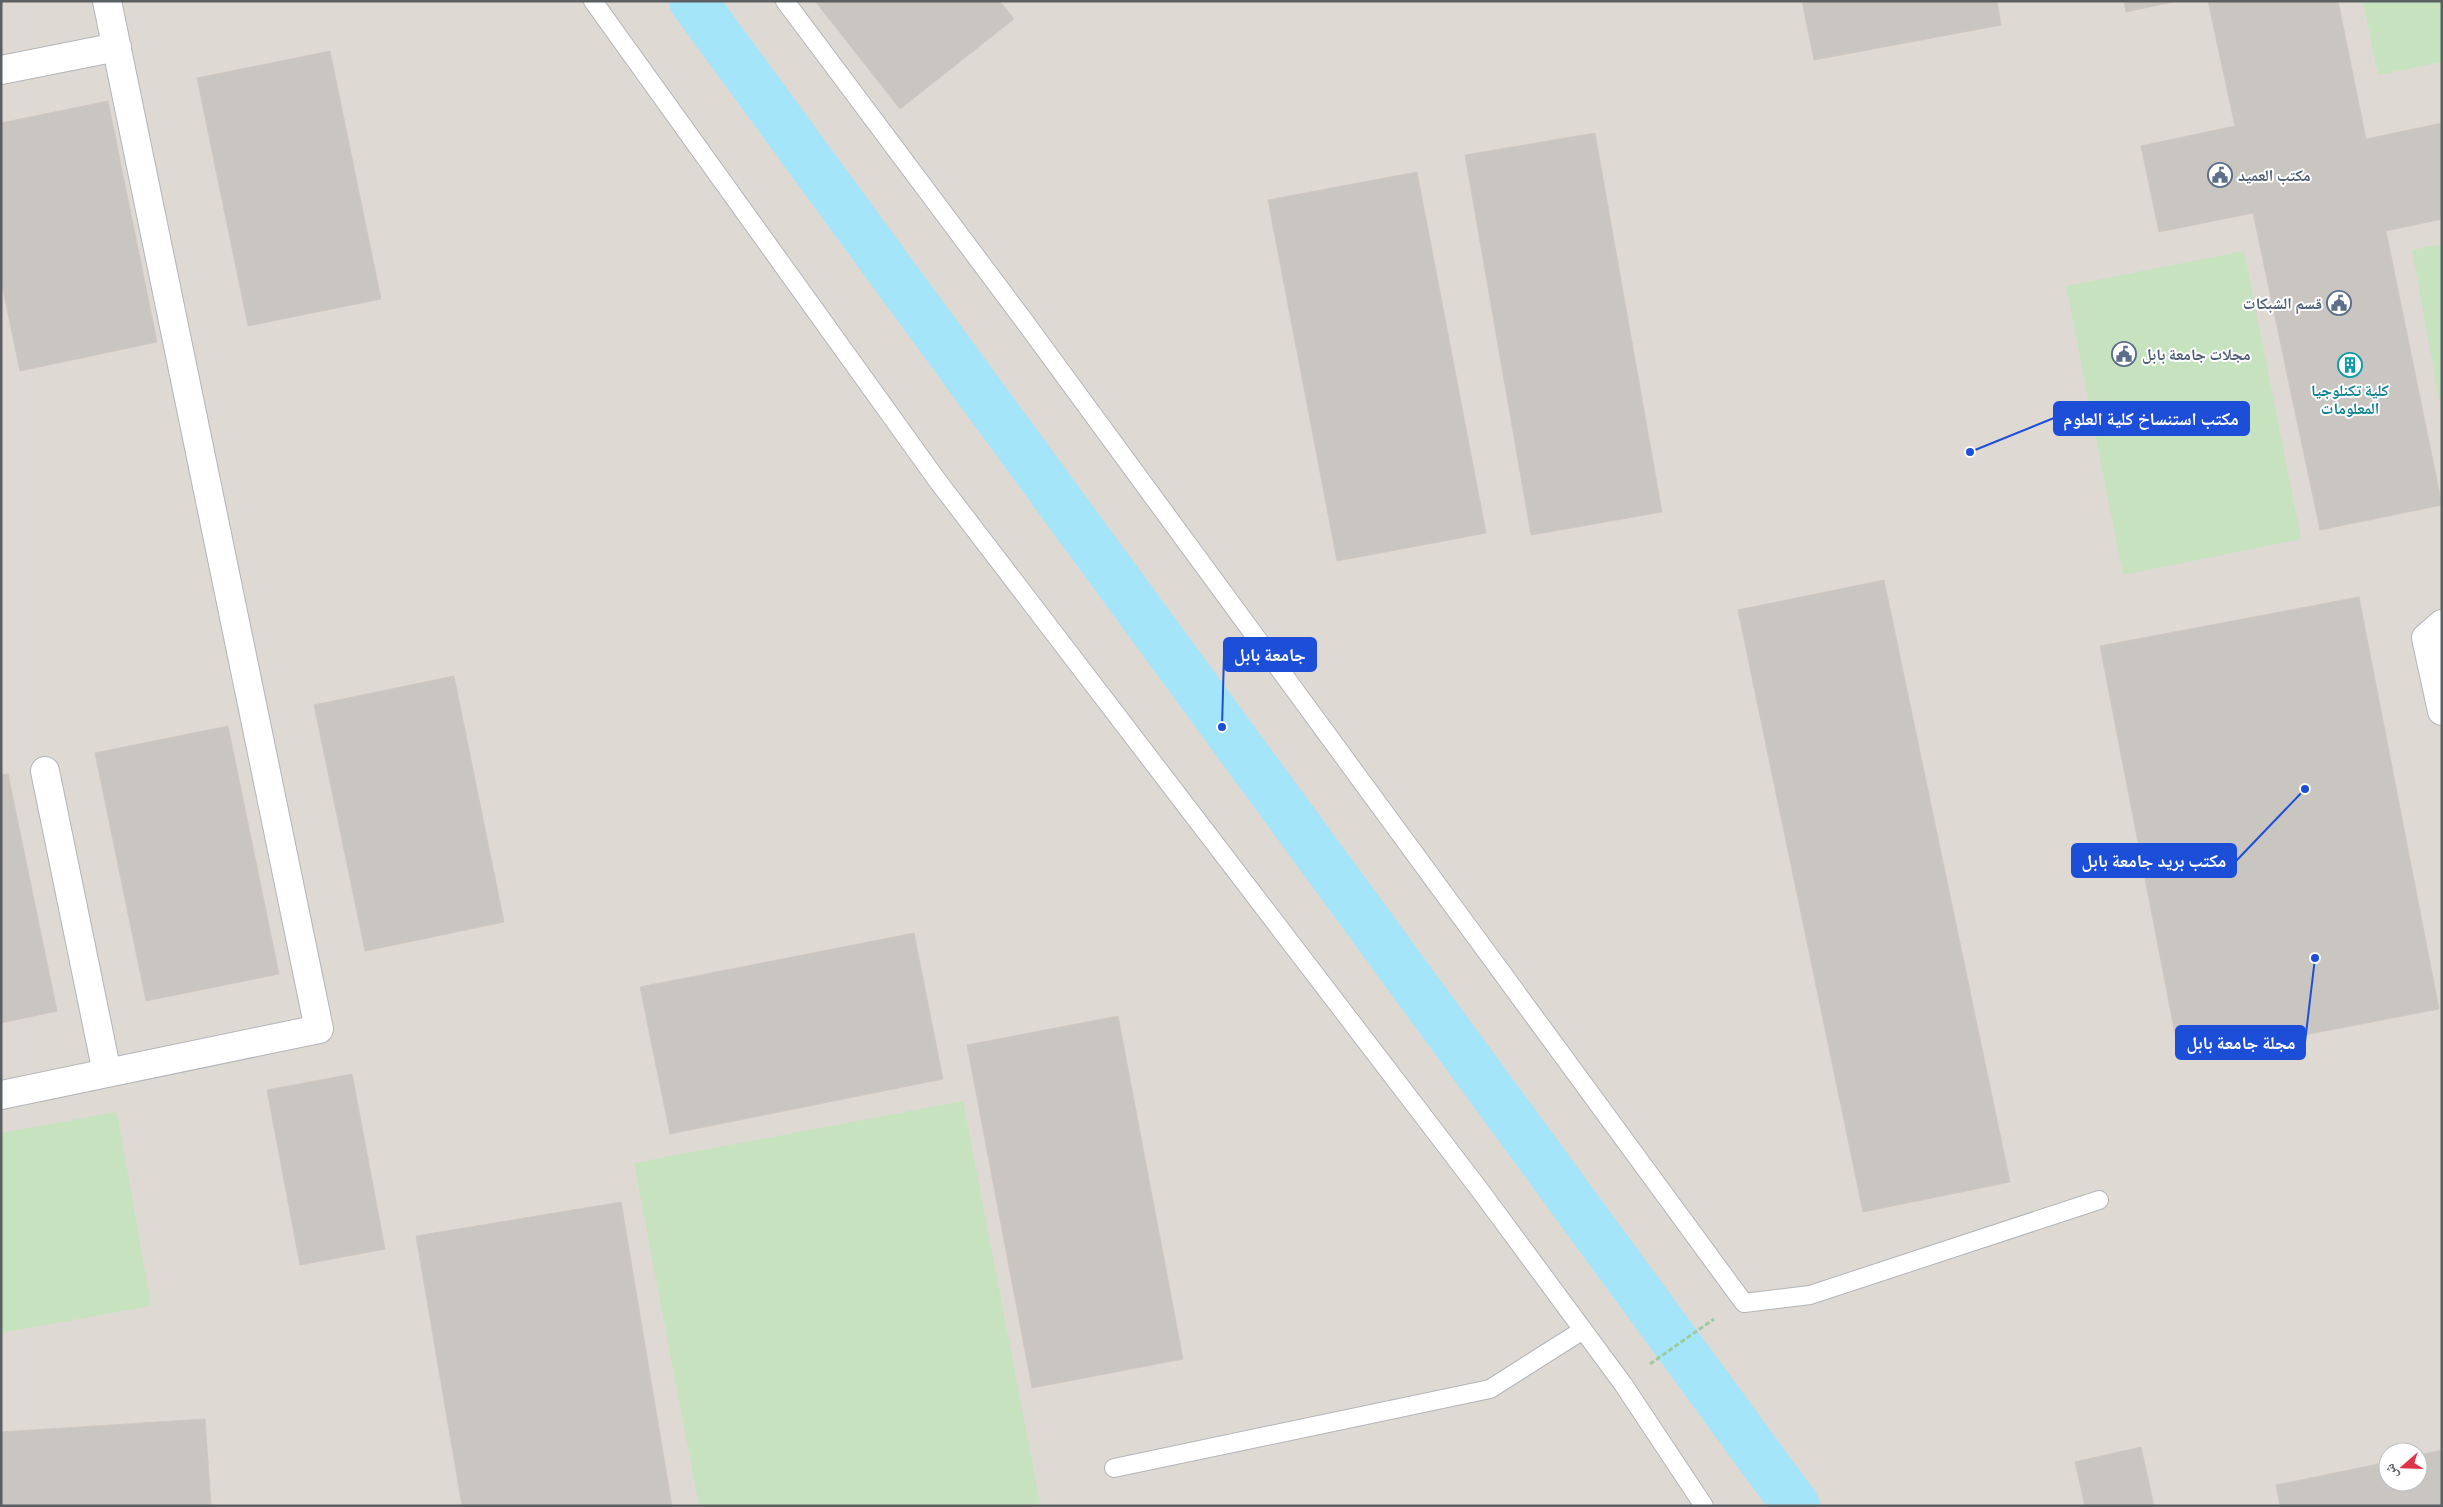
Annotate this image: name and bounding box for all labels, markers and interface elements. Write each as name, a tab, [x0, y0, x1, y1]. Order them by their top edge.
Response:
public building icon: مكتب العميد	[2207, 162, 2233, 188]
place label: مكتب العميد	[2238, 165, 2311, 185]
public building icon: قسم الشبكات	[2326, 290, 2352, 316]
place label: قسم الشبكات	[2243, 293, 2322, 315]
public building icon: مجلات جامعة بابل	[2111, 341, 2137, 367]
place label: مجلات جامعة بابل	[2142, 344, 2250, 364]
building icon: كلية تكنلوجيا المعلومات	[2337, 352, 2363, 378]
place label: كلية تكنلوجيا المعلومات	[2311, 380, 2389, 417]
callout: مكتب استنساخ كلية العلوم	[2054, 402, 2249, 435]
text: مكتب استنساخ كلية العلوم	[2063, 407, 2239, 431]
callout: جامعة بابل	[1224, 638, 1316, 671]
text: جامعة بابل	[1234, 643, 1306, 666]
callout: مكتب بريد جامعة بابل	[2072, 844, 2236, 877]
text: مكتب بريد جامعة بابل	[2082, 849, 2226, 872]
callout: مجلة جامعة بابل	[2176, 1026, 2305, 1059]
text: مجلة جامعة بابل	[2187, 1031, 2295, 1054]
north arrow	[2378, 1442, 2428, 1492]
text: ش	[2380, 1461, 2402, 1482]

